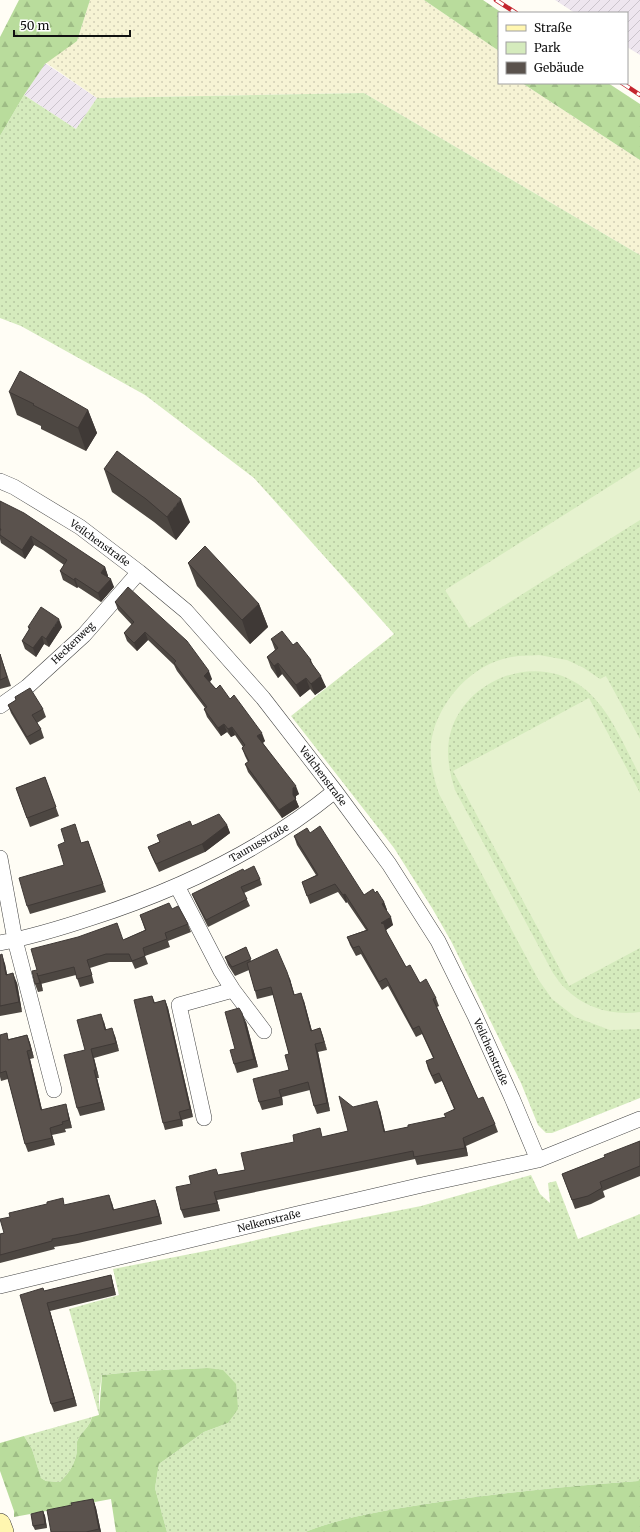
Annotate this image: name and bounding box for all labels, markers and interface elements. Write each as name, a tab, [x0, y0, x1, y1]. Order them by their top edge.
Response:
scale bar	[14, 12, 130, 38]
legend	[498, 12, 628, 84]
text: 50 m	[20, 18, 49, 33]
text: Straße	[534, 20, 572, 35]
text: Park	[534, 40, 561, 55]
text: Gebäude	[534, 60, 584, 75]
street label: Veilchenstraße	[66, 516, 133, 569]
street label: Heckenweg	[48, 619, 98, 667]
street label: Veilchenstraße	[296, 743, 350, 808]
street label: Taunusstraße	[227, 821, 291, 865]
street label: Veilchenstraße	[470, 1016, 511, 1087]
street label: Nelkenstraße	[236, 1207, 302, 1235]

